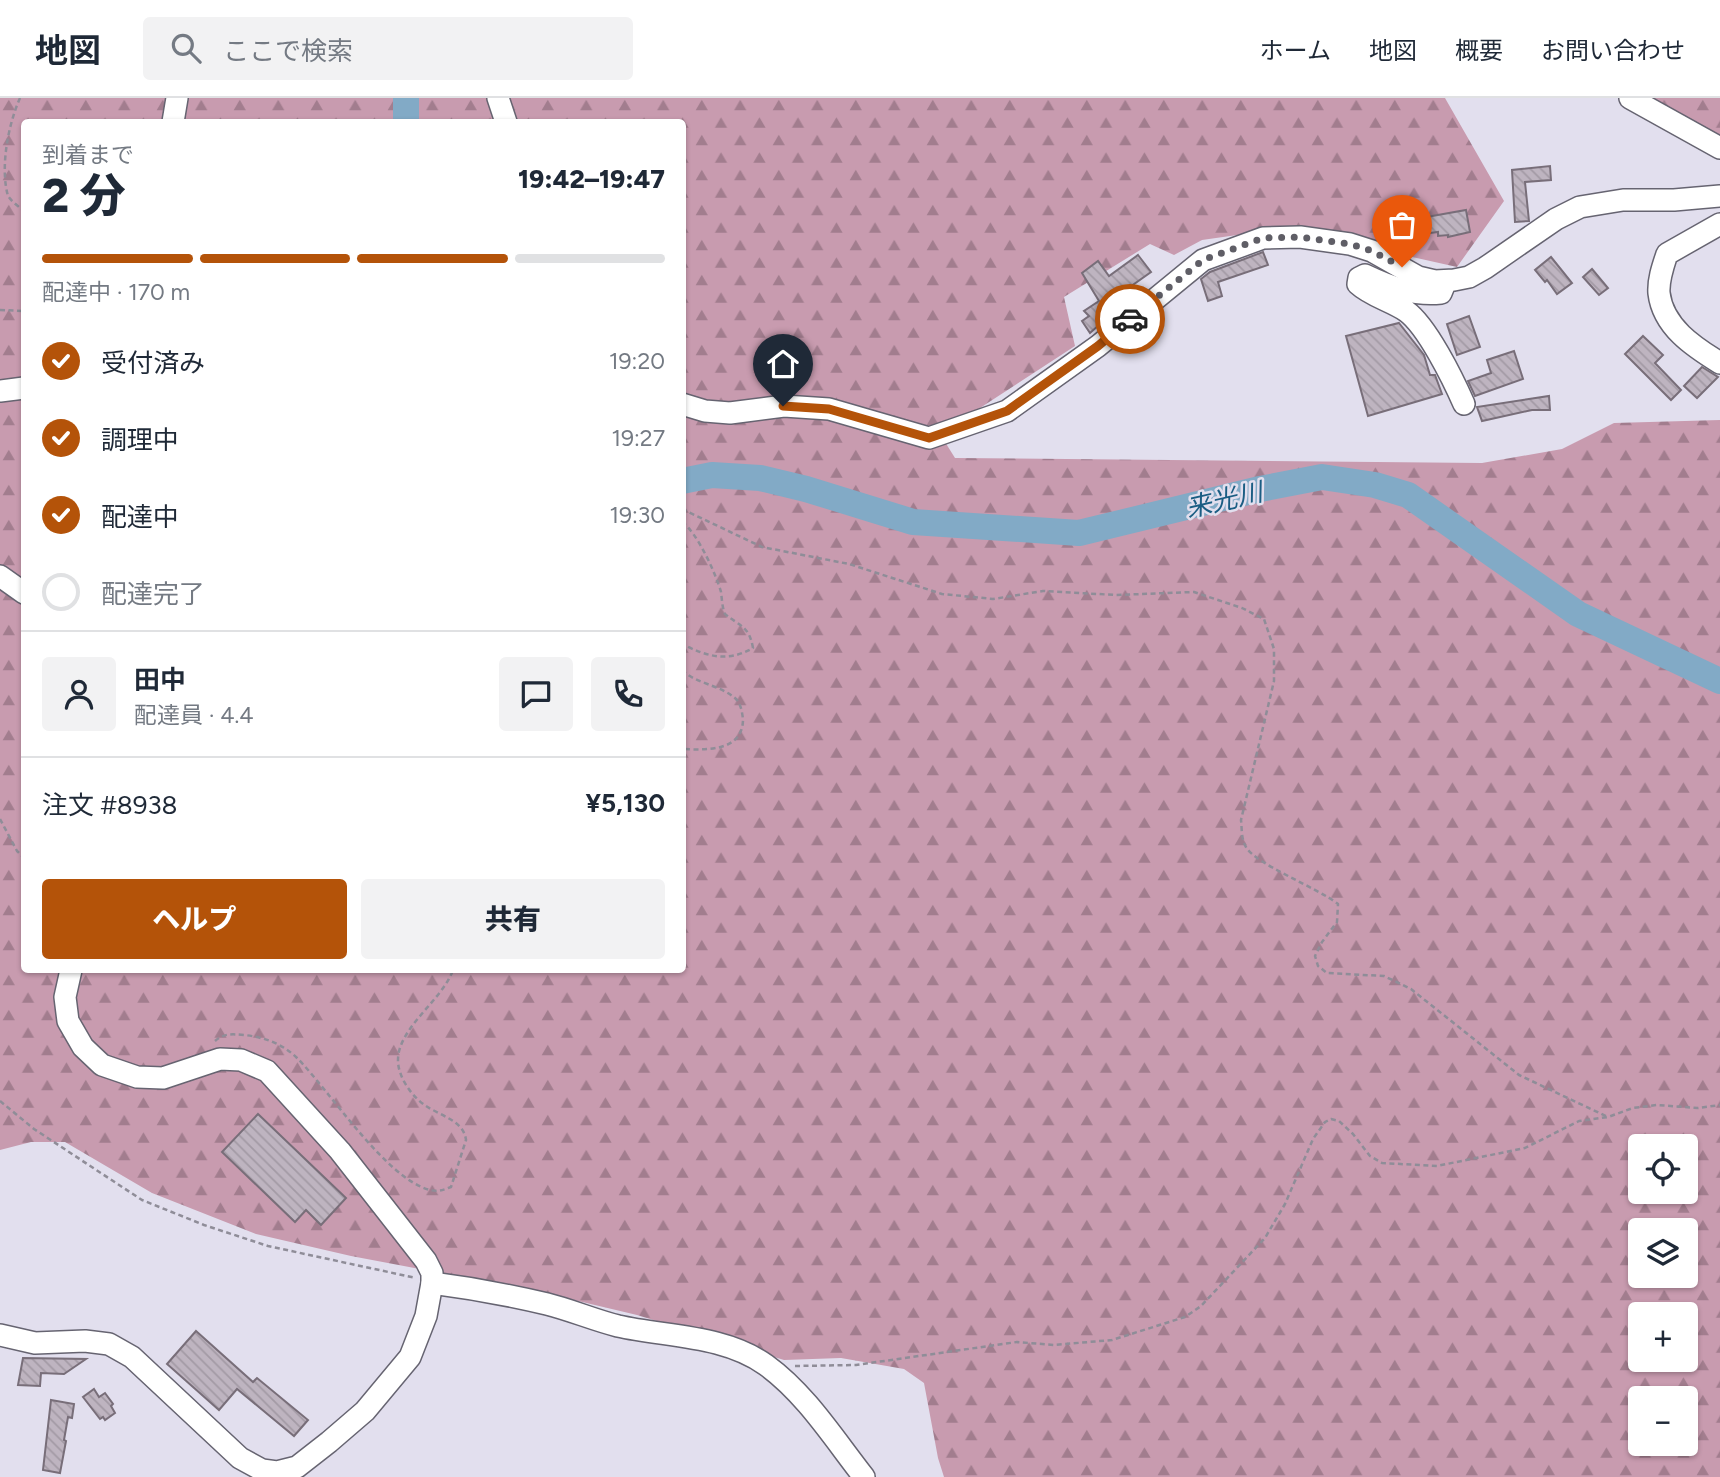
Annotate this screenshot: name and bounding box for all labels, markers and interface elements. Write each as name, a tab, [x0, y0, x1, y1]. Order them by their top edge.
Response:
search box	[143, 17, 633, 80]
icon: search	[167, 29, 205, 67]
text: 地図	[35, 31, 101, 70]
text: ここで検索	[223, 35, 353, 67]
text: ホーム	[1260, 36, 1331, 65]
text: 地図	[1369, 36, 1417, 65]
text: 概要	[1455, 36, 1503, 65]
text: お問い合わせ	[1541, 36, 1685, 65]
text: 到着まで	[42, 141, 134, 169]
text: 19:42–19:47	[518, 163, 665, 195]
text: 2 分	[42, 168, 126, 224]
pin	[1372, 195, 1432, 267]
icon: bag	[1383, 206, 1421, 244]
text: 配達中 · 170 m	[42, 278, 190, 306]
courier	[1095, 284, 1165, 354]
icon: car	[1111, 300, 1149, 338]
pin	[753, 334, 813, 406]
icon: check	[42, 342, 80, 380]
icon: home	[764, 345, 802, 383]
text: 受付済み	[101, 347, 205, 379]
text: 19:20	[609, 347, 665, 375]
icon: check	[42, 419, 80, 457]
text: 調理中	[101, 424, 179, 456]
text: 19:27	[611, 424, 665, 452]
water label: 来光川	[1182, 475, 1269, 524]
icon: check	[42, 496, 80, 534]
text: 配達中	[101, 501, 179, 533]
text: 19:30	[609, 501, 665, 529]
text: 配達完了	[101, 578, 205, 610]
button: person	[42, 657, 116, 731]
button: chat	[499, 657, 573, 731]
button: phone	[591, 657, 665, 731]
text: 田中	[134, 664, 186, 696]
text: 配達員 · 4.4	[134, 701, 254, 729]
text: ¥5,130	[585, 787, 665, 819]
text: 注文 #8938	[42, 789, 178, 821]
button: ヘルプ	[42, 879, 347, 959]
button: 共有	[361, 879, 665, 959]
map controls	[1628, 1134, 1698, 1456]
button: locate	[1628, 1134, 1698, 1204]
button: layers	[1628, 1218, 1698, 1288]
button: +	[1628, 1302, 1698, 1372]
button: −	[1628, 1386, 1698, 1456]

